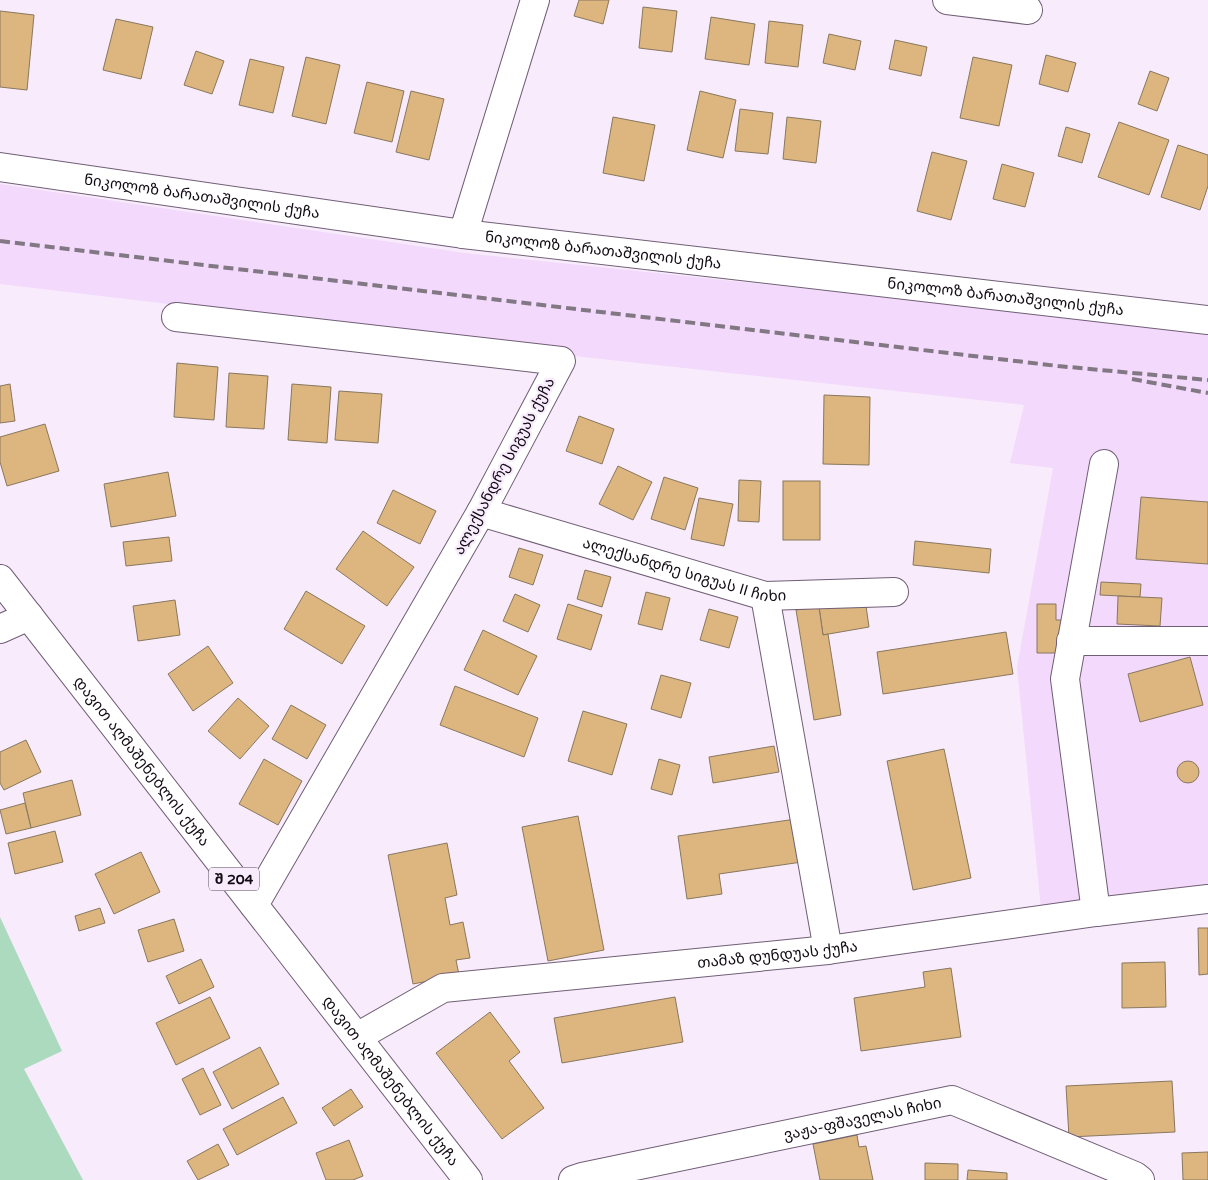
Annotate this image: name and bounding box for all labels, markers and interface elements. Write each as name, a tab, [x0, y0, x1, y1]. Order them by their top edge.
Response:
street label: ნიკოლოზ ბარათაშვილის ქუჩა	[83, 170, 321, 222]
street label: ნიკოლოზ ბარათაშვილის ქუჩა	[484, 228, 722, 273]
street label: ნიკოლოზ ბარათაშვილის ქუჩა	[886, 274, 1125, 319]
street label: ალექსანდრე სიგუას ქუჩა	[450, 374, 558, 558]
street label: ალექსანდრე სიგუას II ჩიხი	[581, 534, 786, 606]
street label: დავით აღმაშენებლის ქუჩა	[70, 673, 214, 850]
road number: შ 204	[209, 868, 259, 891]
street label: თამაზ დუნდუას ქუჩა	[696, 937, 859, 972]
street label: დავით აღმაშენებლის ქუჩა	[319, 992, 463, 1169]
street label: ვაჟა-ფშაველას ჩიხი	[782, 1093, 943, 1144]

